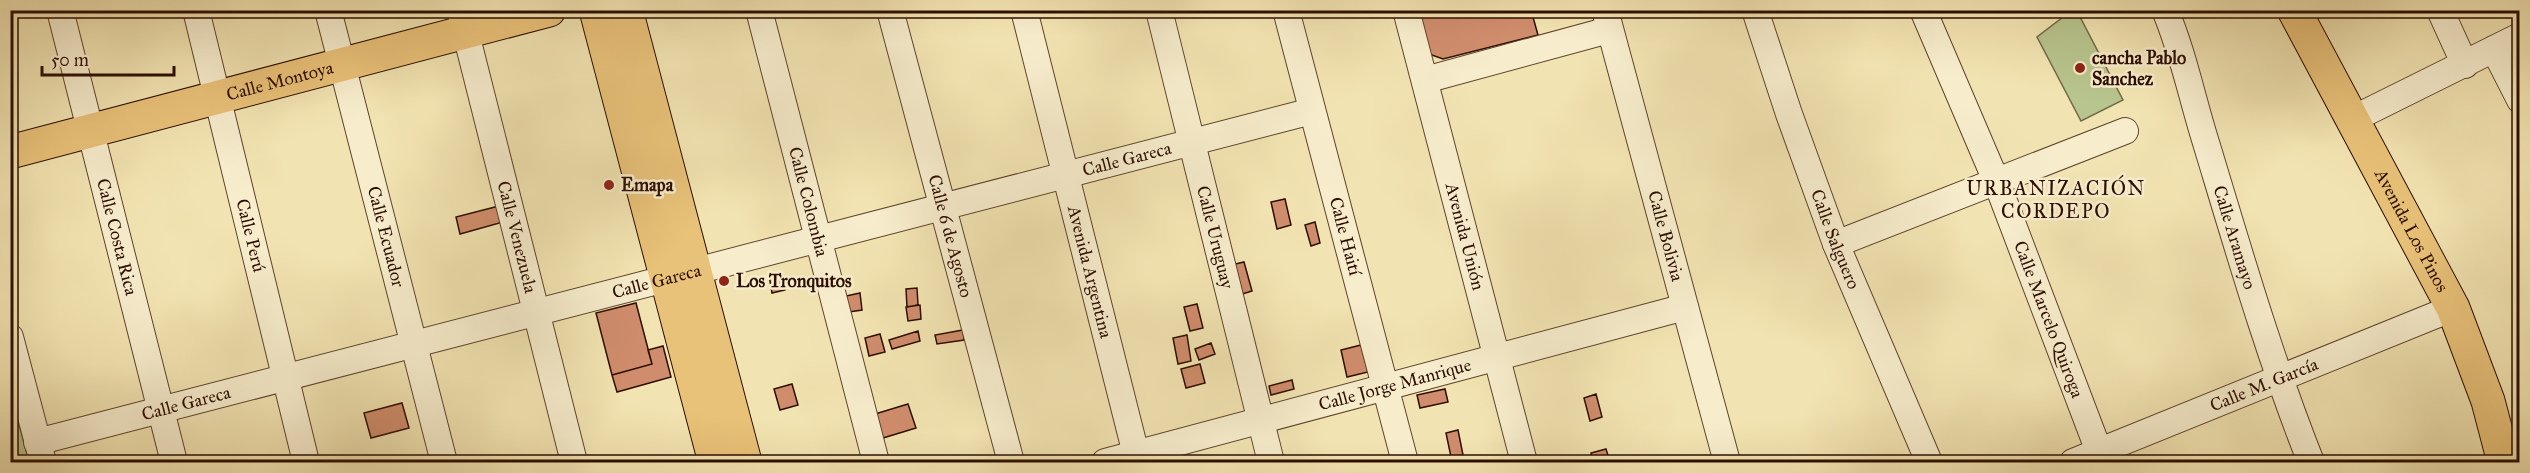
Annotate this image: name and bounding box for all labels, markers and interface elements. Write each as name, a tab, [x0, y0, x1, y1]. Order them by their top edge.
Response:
scale bar	[42, 39, 174, 77]
place label: cancha Pablo Sanchez	[2092, 47, 2186, 90]
text: 50 m	[51, 49, 89, 71]
street label: Calle Montoya	[224, 56, 336, 106]
marker: cancha Pablo Sanchez	[2073, 61, 2087, 75]
street label: Calle Gareca	[1080, 137, 1174, 181]
street label: Calle Colombia	[784, 144, 833, 259]
street label: Avenida Los Pinos	[2369, 164, 2453, 296]
street label: Calle 6 de Agosto	[924, 172, 977, 300]
place label: Emapa	[621, 174, 674, 197]
district label: URBANIZACIÓN CORDEPO	[1966, 174, 2146, 223]
street label: Calle Costa Rica	[92, 176, 143, 298]
marker: Emapa	[602, 178, 616, 192]
street label: Calle Venezuela	[493, 179, 542, 296]
street label: Avenida Unión	[1440, 180, 1490, 293]
street label: Calle Uruguay	[1192, 183, 1239, 291]
street label: Calle Aramayo	[2209, 183, 2261, 292]
street label: Calle Ecuador	[363, 184, 410, 290]
street label: Calle Salguero	[1806, 186, 1865, 292]
street label: Calle Bolivia	[1643, 188, 1689, 284]
street label: Calle Haití	[1325, 195, 1367, 279]
street label: Calle Perú	[231, 196, 270, 275]
street label: Avenida Argentina	[1063, 202, 1117, 341]
street label: Calle Marcelo Quiroga	[2009, 238, 2089, 401]
street label: Calle Gareca	[610, 259, 704, 303]
place label: Los Tronquitos	[736, 270, 852, 293]
marker: Los Tronquitos	[717, 274, 731, 288]
street label: Calle M. García	[2207, 353, 2322, 416]
street label: Calle Jorge Manrique	[1316, 354, 1473, 415]
street label: Calle Gareca	[139, 381, 233, 425]

